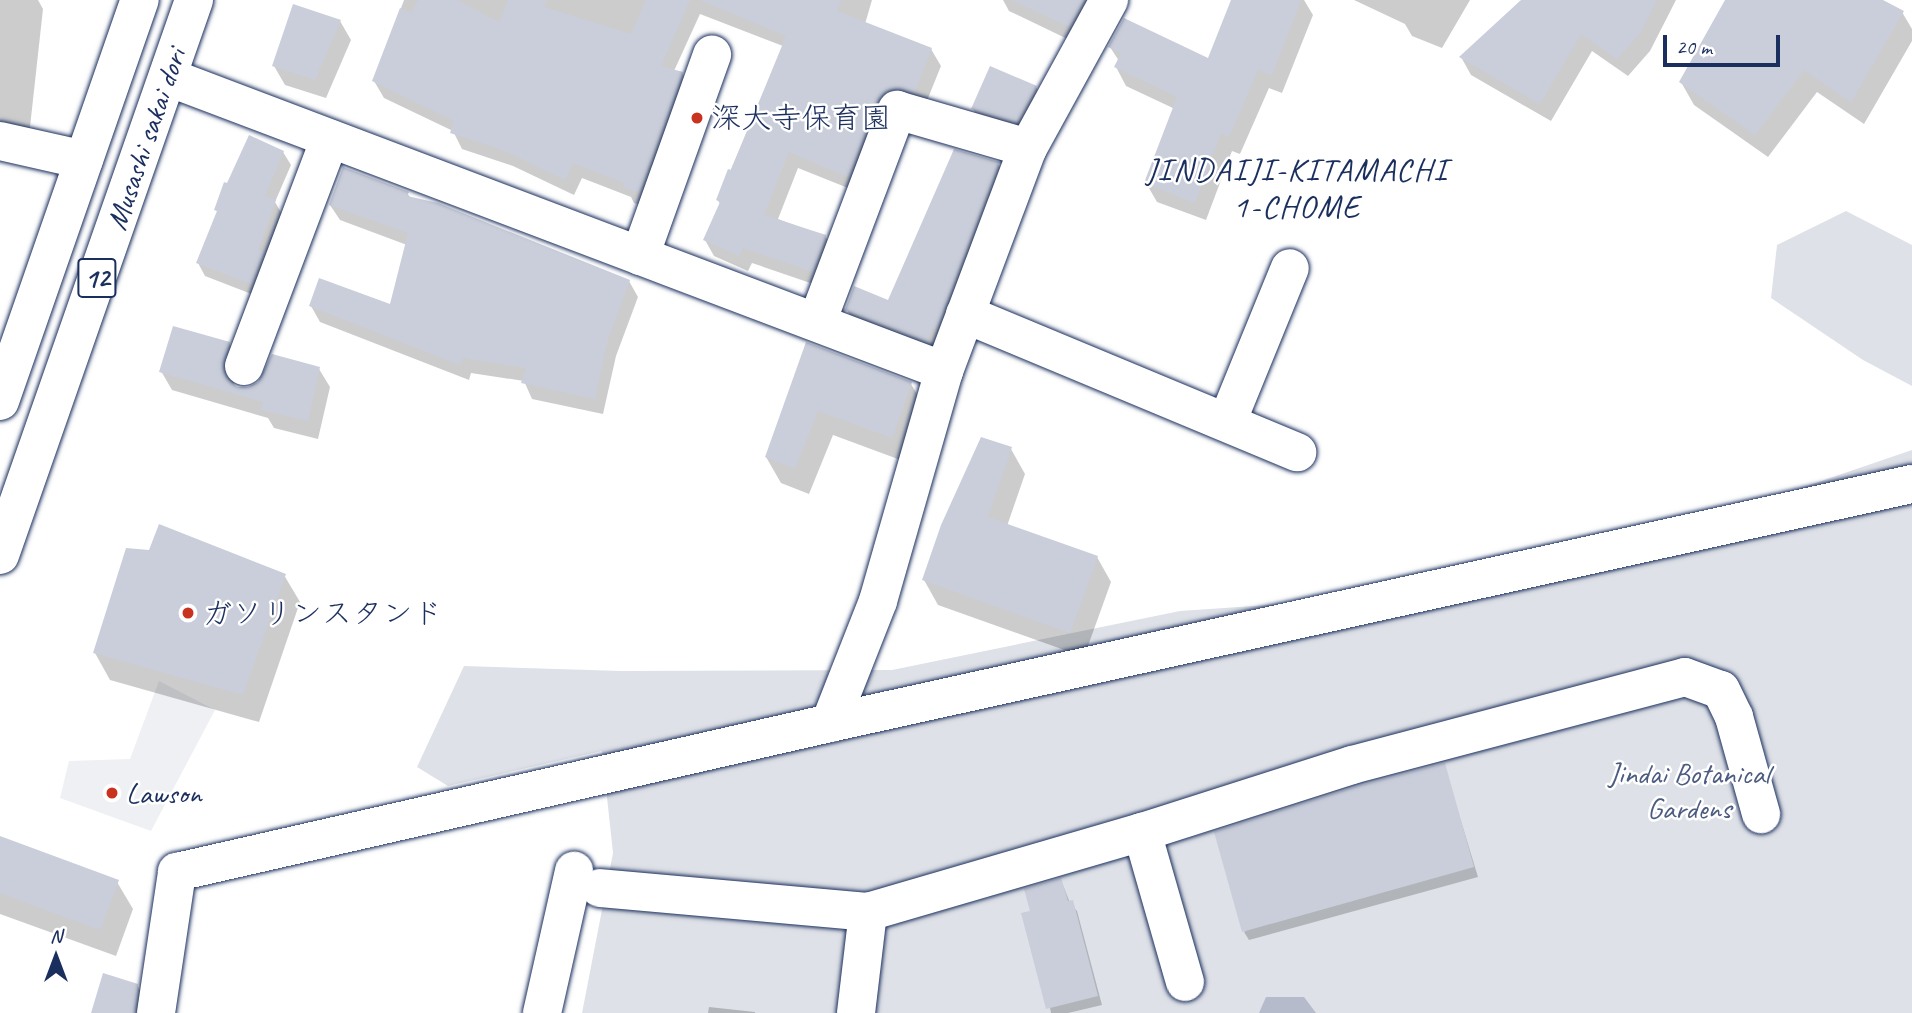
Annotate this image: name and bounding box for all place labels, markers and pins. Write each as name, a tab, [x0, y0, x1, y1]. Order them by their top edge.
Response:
place label: 深大寺保育園	[711, 100, 891, 136]
marker: 深大寺保育園	[689, 110, 705, 126]
place label: ガソリンスタンド	[202, 595, 442, 631]
marker: ガソリンスタンド	[180, 605, 196, 621]
place label: Lawson	[126, 775, 201, 811]
marker: Lawson	[104, 785, 120, 801]

